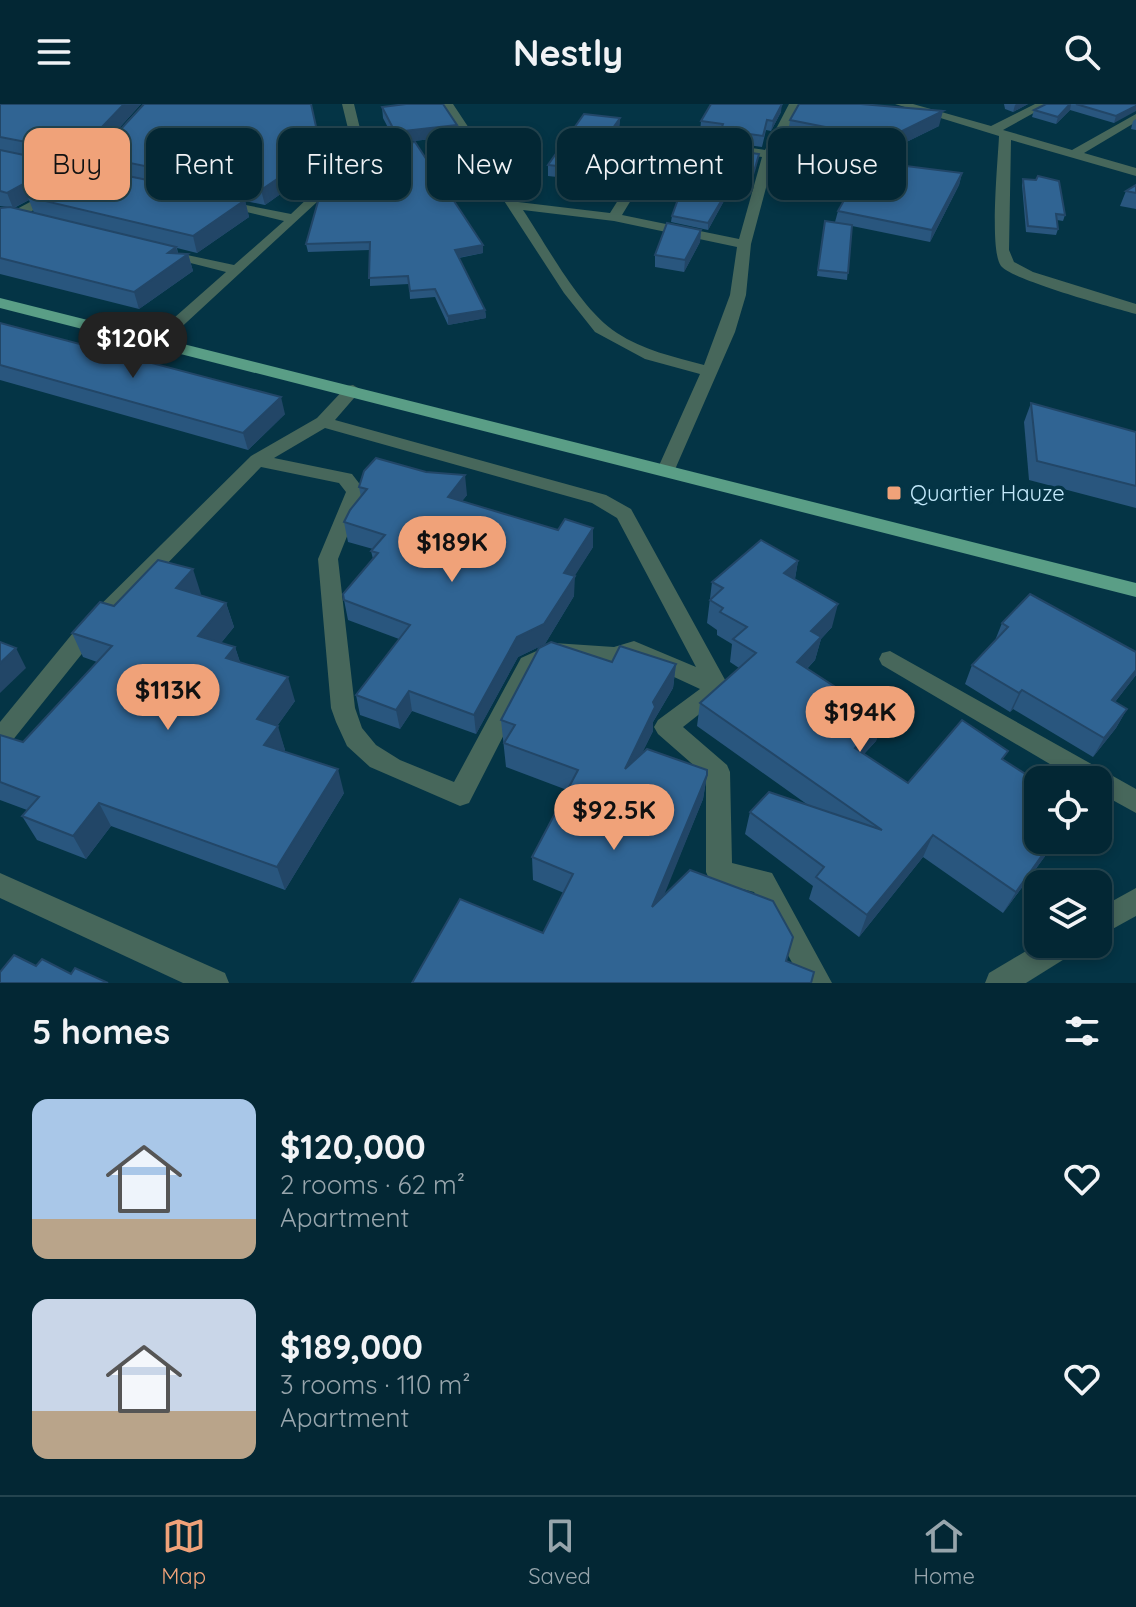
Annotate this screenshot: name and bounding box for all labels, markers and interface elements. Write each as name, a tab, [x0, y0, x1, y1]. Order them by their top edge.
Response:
icon: menu	[32, 30, 76, 74]
text: Nestly	[513, 30, 623, 75]
icon: search	[1060, 30, 1104, 74]
chip: Buy	[24, 128, 130, 200]
chip: Rent	[146, 128, 262, 200]
chip: Filters	[278, 128, 411, 200]
chip: New	[427, 128, 541, 200]
chip: Apartment	[557, 128, 752, 200]
chip: House	[768, 128, 906, 200]
pin: $120K	[77, 312, 189, 380]
text: $120K	[96, 321, 170, 354]
place label: Quartier Hauze	[910, 479, 1065, 507]
marker: Quartier Hauze	[885, 484, 903, 502]
pin: $189K	[396, 516, 508, 584]
text: $189K	[416, 525, 488, 558]
pin: $113K	[112, 664, 224, 732]
text: $113K	[135, 673, 201, 706]
pin: $194K	[804, 686, 916, 754]
text: $194K	[824, 695, 896, 728]
map controls	[1024, 766, 1112, 958]
button: locate	[1024, 766, 1112, 854]
pin: $92.5K	[549, 784, 679, 852]
text: $92.5K	[572, 793, 656, 826]
button: layers	[1024, 870, 1112, 958]
icon: filters	[1060, 1009, 1104, 1053]
text: 5 homes	[32, 1010, 170, 1053]
text: $120,000	[280, 1125, 426, 1168]
icon: home	[96, 1131, 192, 1227]
icon: heart	[1060, 1157, 1104, 1201]
text: 2 rooms · 62 m²	[280, 1168, 465, 1201]
text: Apartment	[280, 1201, 409, 1234]
text: $189,000	[280, 1325, 423, 1368]
icon: home	[96, 1331, 192, 1427]
icon: heart	[1060, 1357, 1104, 1401]
text: 3 rooms · 110 m²	[280, 1368, 471, 1401]
text: Apartment	[280, 1401, 409, 1434]
tab: Map	[161, 1514, 206, 1590]
tab: Saved	[528, 1514, 591, 1590]
tab: Home	[913, 1514, 975, 1590]

